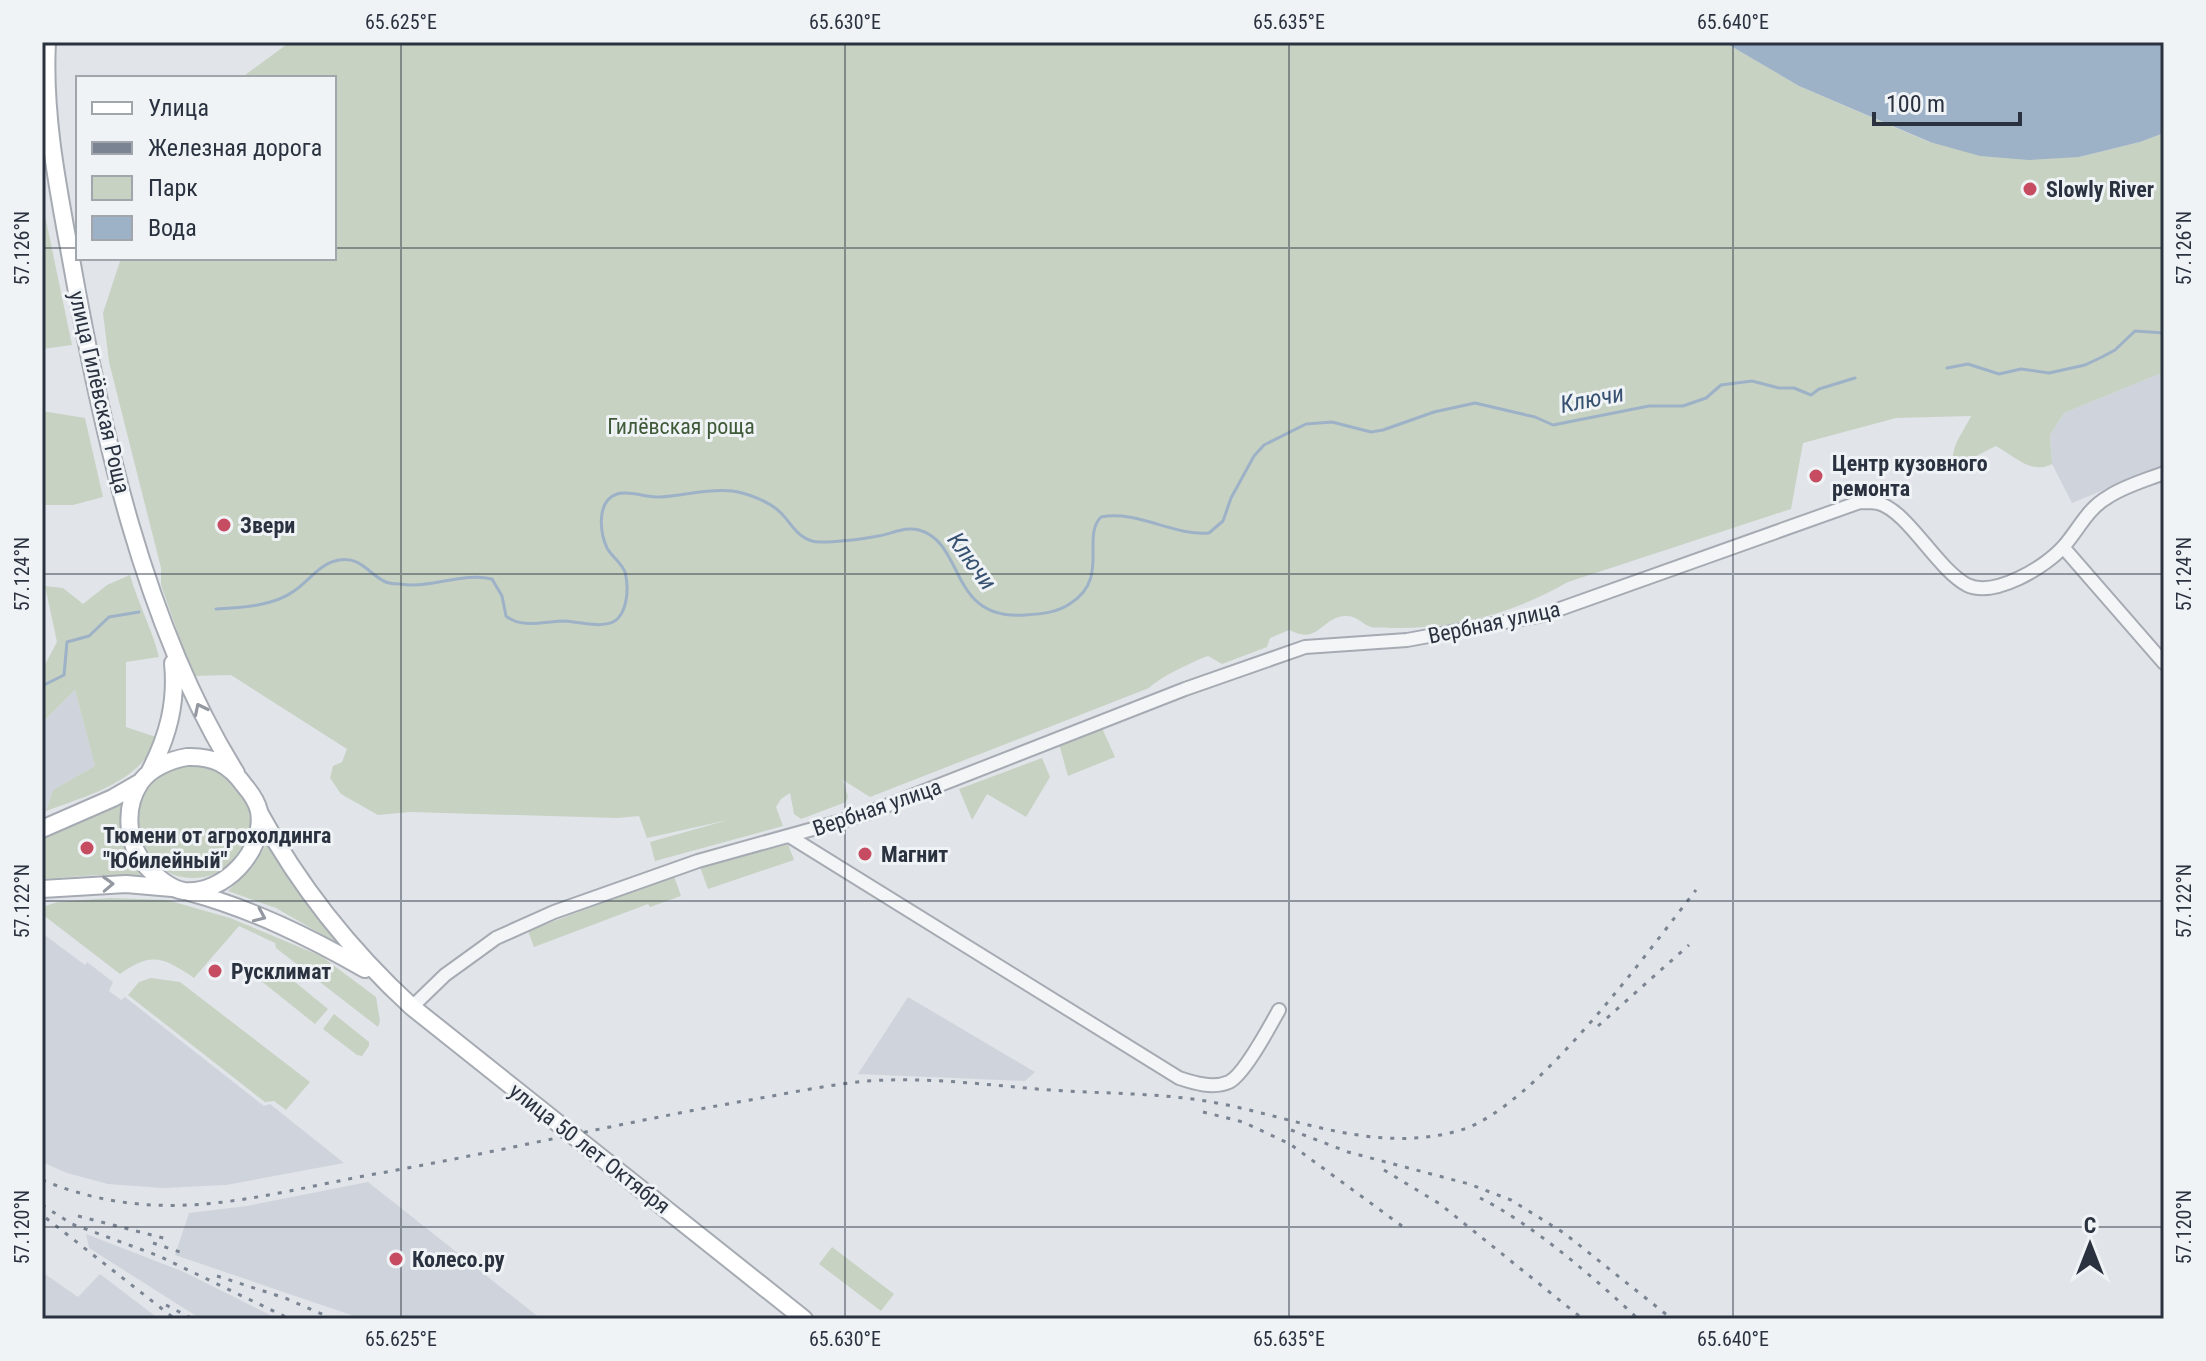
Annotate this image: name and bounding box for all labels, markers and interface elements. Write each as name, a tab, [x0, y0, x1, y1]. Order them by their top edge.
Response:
text: 65.625°E	[365, 10, 437, 34]
text: 65.630°E	[809, 10, 881, 34]
text: 65.635°E	[1253, 10, 1325, 34]
text: 65.640°E	[1697, 10, 1769, 34]
legend	[76, 76, 336, 260]
scale bar	[1874, 76, 2020, 126]
text: 100 m	[1886, 90, 1945, 118]
text: Улица	[148, 94, 209, 122]
text: Железная дорога	[148, 134, 322, 162]
text: Парк	[148, 174, 198, 202]
place label: Slowly River	[2046, 177, 2154, 202]
marker: Slowly River	[2021, 180, 2039, 198]
text: 57.126°N	[10, 211, 34, 285]
text: 57.126°N	[2172, 211, 2196, 285]
text: Вода	[148, 214, 197, 242]
street label: улица Гилёвская Роща	[64, 288, 135, 496]
water label: Ключи	[1558, 379, 1626, 419]
park label: Гилёвская роща	[607, 414, 755, 439]
place label: Центр кузовного ремонта	[1832, 451, 1988, 501]
marker: Центр кузовного ремонта	[1807, 467, 1825, 485]
place label: Звери	[240, 513, 295, 538]
marker: Звери	[215, 516, 233, 534]
water label: Ключи	[942, 527, 1002, 595]
text: 57.124°N	[10, 537, 34, 611]
text: 57.124°N	[2172, 537, 2196, 611]
street label: Вербная улица	[1426, 596, 1562, 649]
one-way arrow	[193, 703, 209, 717]
street label: Вербная улица	[810, 774, 945, 841]
place label: Тюмени от агрохолдинга "Юбилейный"	[103, 823, 331, 873]
marker: Тюмени от агрохолдинга "Юбилейный"	[78, 839, 96, 857]
place label: Магнит	[881, 842, 948, 867]
marker: Магнит	[856, 845, 874, 863]
text: 57.122°N	[10, 864, 34, 938]
text: 57.122°N	[2172, 864, 2196, 938]
one-way arrow	[102, 876, 115, 893]
one-way arrow	[252, 906, 266, 922]
place label: Русклимат	[231, 959, 331, 984]
marker: Русклимат	[206, 962, 224, 980]
street label: улица 50 лет Октября	[505, 1078, 675, 1219]
text: 57.120°N	[10, 1190, 34, 1264]
text: 57.120°N	[2172, 1190, 2196, 1264]
north arrow	[2050, 1205, 2130, 1285]
text: С	[2084, 1213, 2096, 1238]
place label: Колесо.ру	[412, 1247, 505, 1272]
marker: Колесо.ру	[387, 1250, 405, 1268]
text: 65.625°E	[365, 1327, 437, 1351]
text: 65.630°E	[809, 1327, 881, 1351]
text: 65.635°E	[1253, 1327, 1325, 1351]
text: 65.640°E	[1697, 1327, 1769, 1351]

